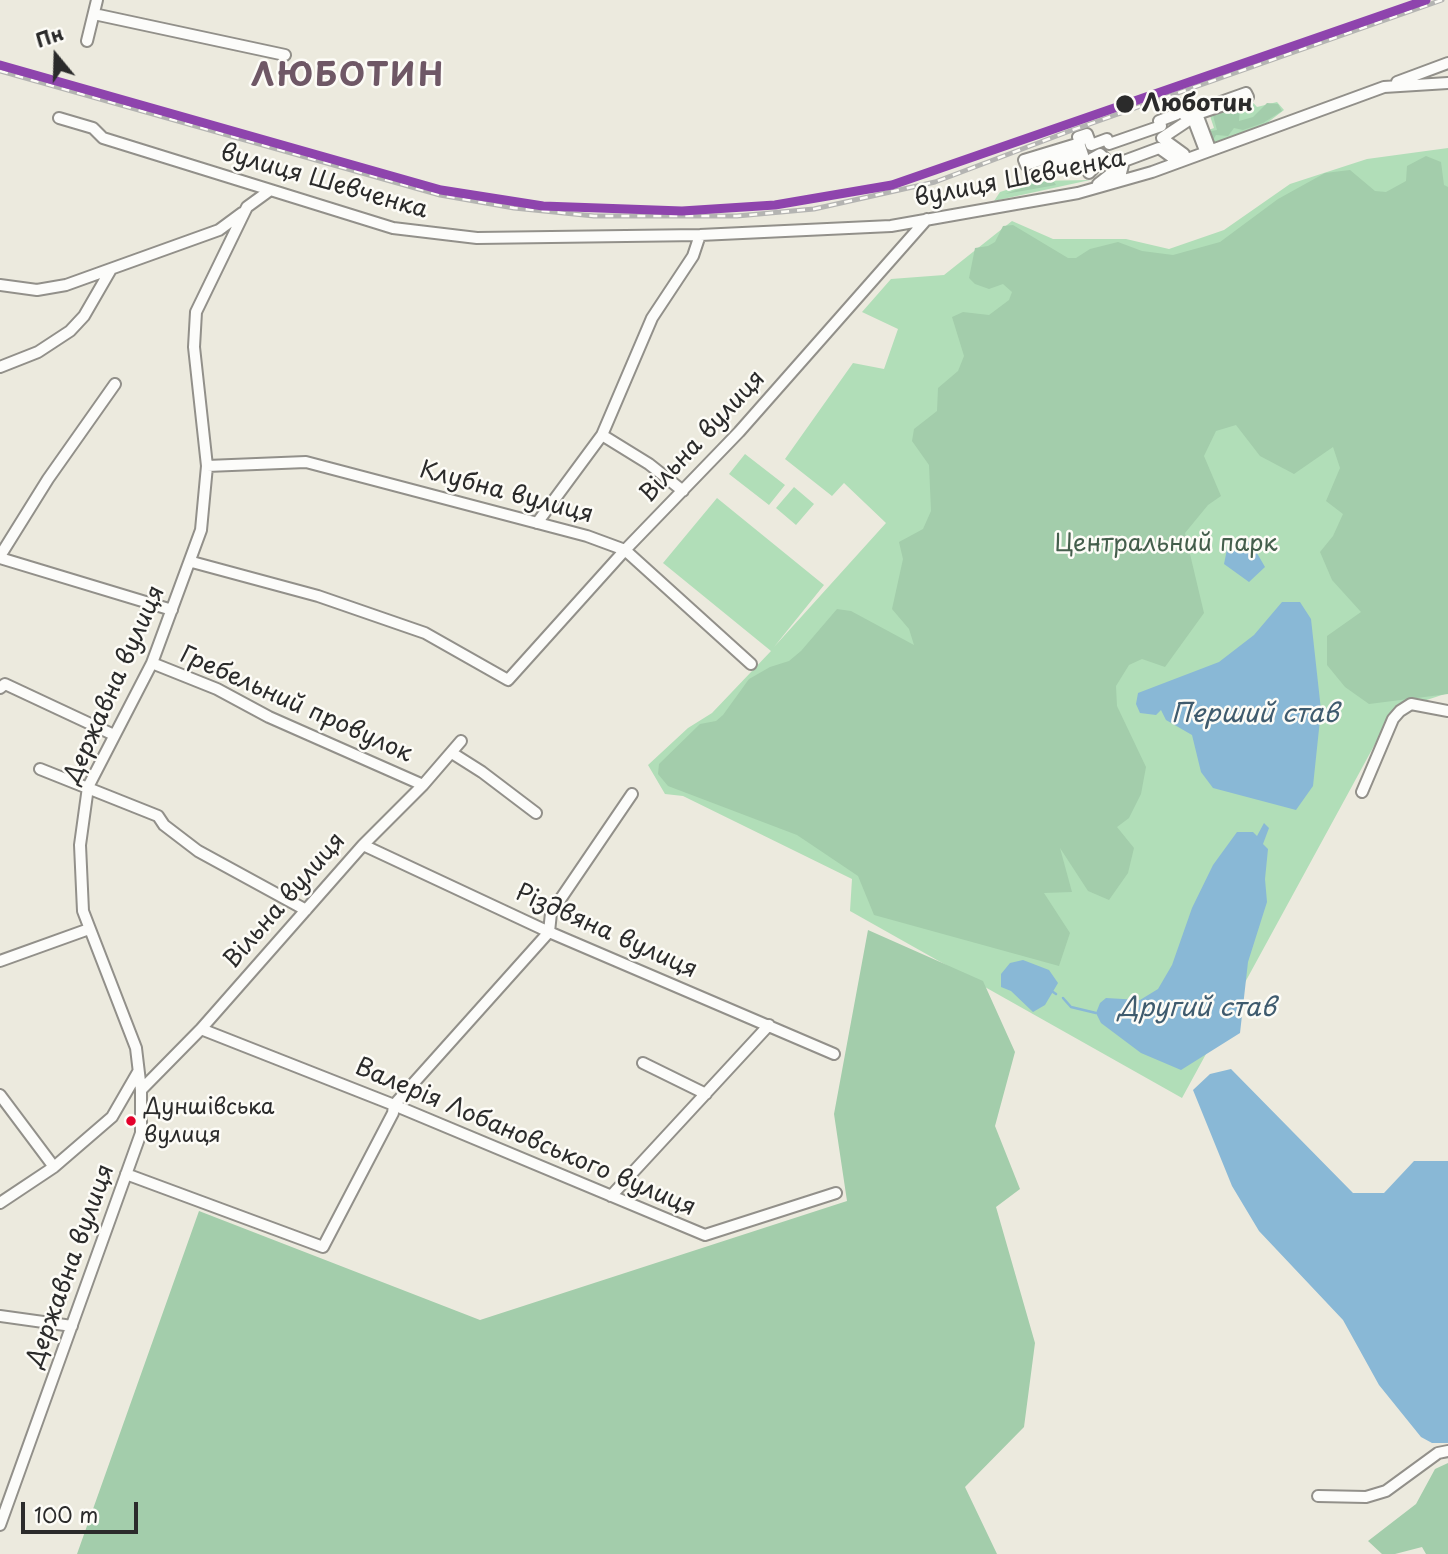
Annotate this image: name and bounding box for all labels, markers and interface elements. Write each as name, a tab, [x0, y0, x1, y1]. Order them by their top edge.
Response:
text: Пн	[32, 18, 67, 54]
north arrow	[21, 21, 91, 91]
district label: ЛЮБОТИН	[254, 58, 442, 96]
place label: Люботин	[1142, 90, 1253, 118]
marker: Люботин	[1114, 93, 1136, 115]
street label: вулиця Шевченка	[217, 139, 431, 225]
street label: вулиця Шевченка	[912, 144, 1128, 214]
street label: Вільна вулиця	[634, 365, 772, 509]
street label: Клубна вулиця	[416, 456, 596, 530]
park label: Центральний парк	[1054, 530, 1278, 558]
street label: Державна вулиця	[58, 581, 172, 789]
street label: Гребельний провулок	[175, 641, 417, 769]
water label: Перший став	[1171, 699, 1339, 731]
street label: Вільна вулиця	[218, 827, 352, 975]
street label: Різдвяна вулиця	[511, 879, 701, 985]
water label: Другий став	[1118, 993, 1276, 1025]
street label: Валерія Лобановського вулиця	[350, 1053, 700, 1223]
place label: Дуншівська вулиця	[144, 1095, 274, 1146]
marker: Дуншівська вулиця	[124, 1114, 138, 1128]
street label: Державна вулиця	[21, 1161, 121, 1371]
scale bar	[24, 1488, 142, 1532]
text: 100 m	[34, 1498, 98, 1530]

